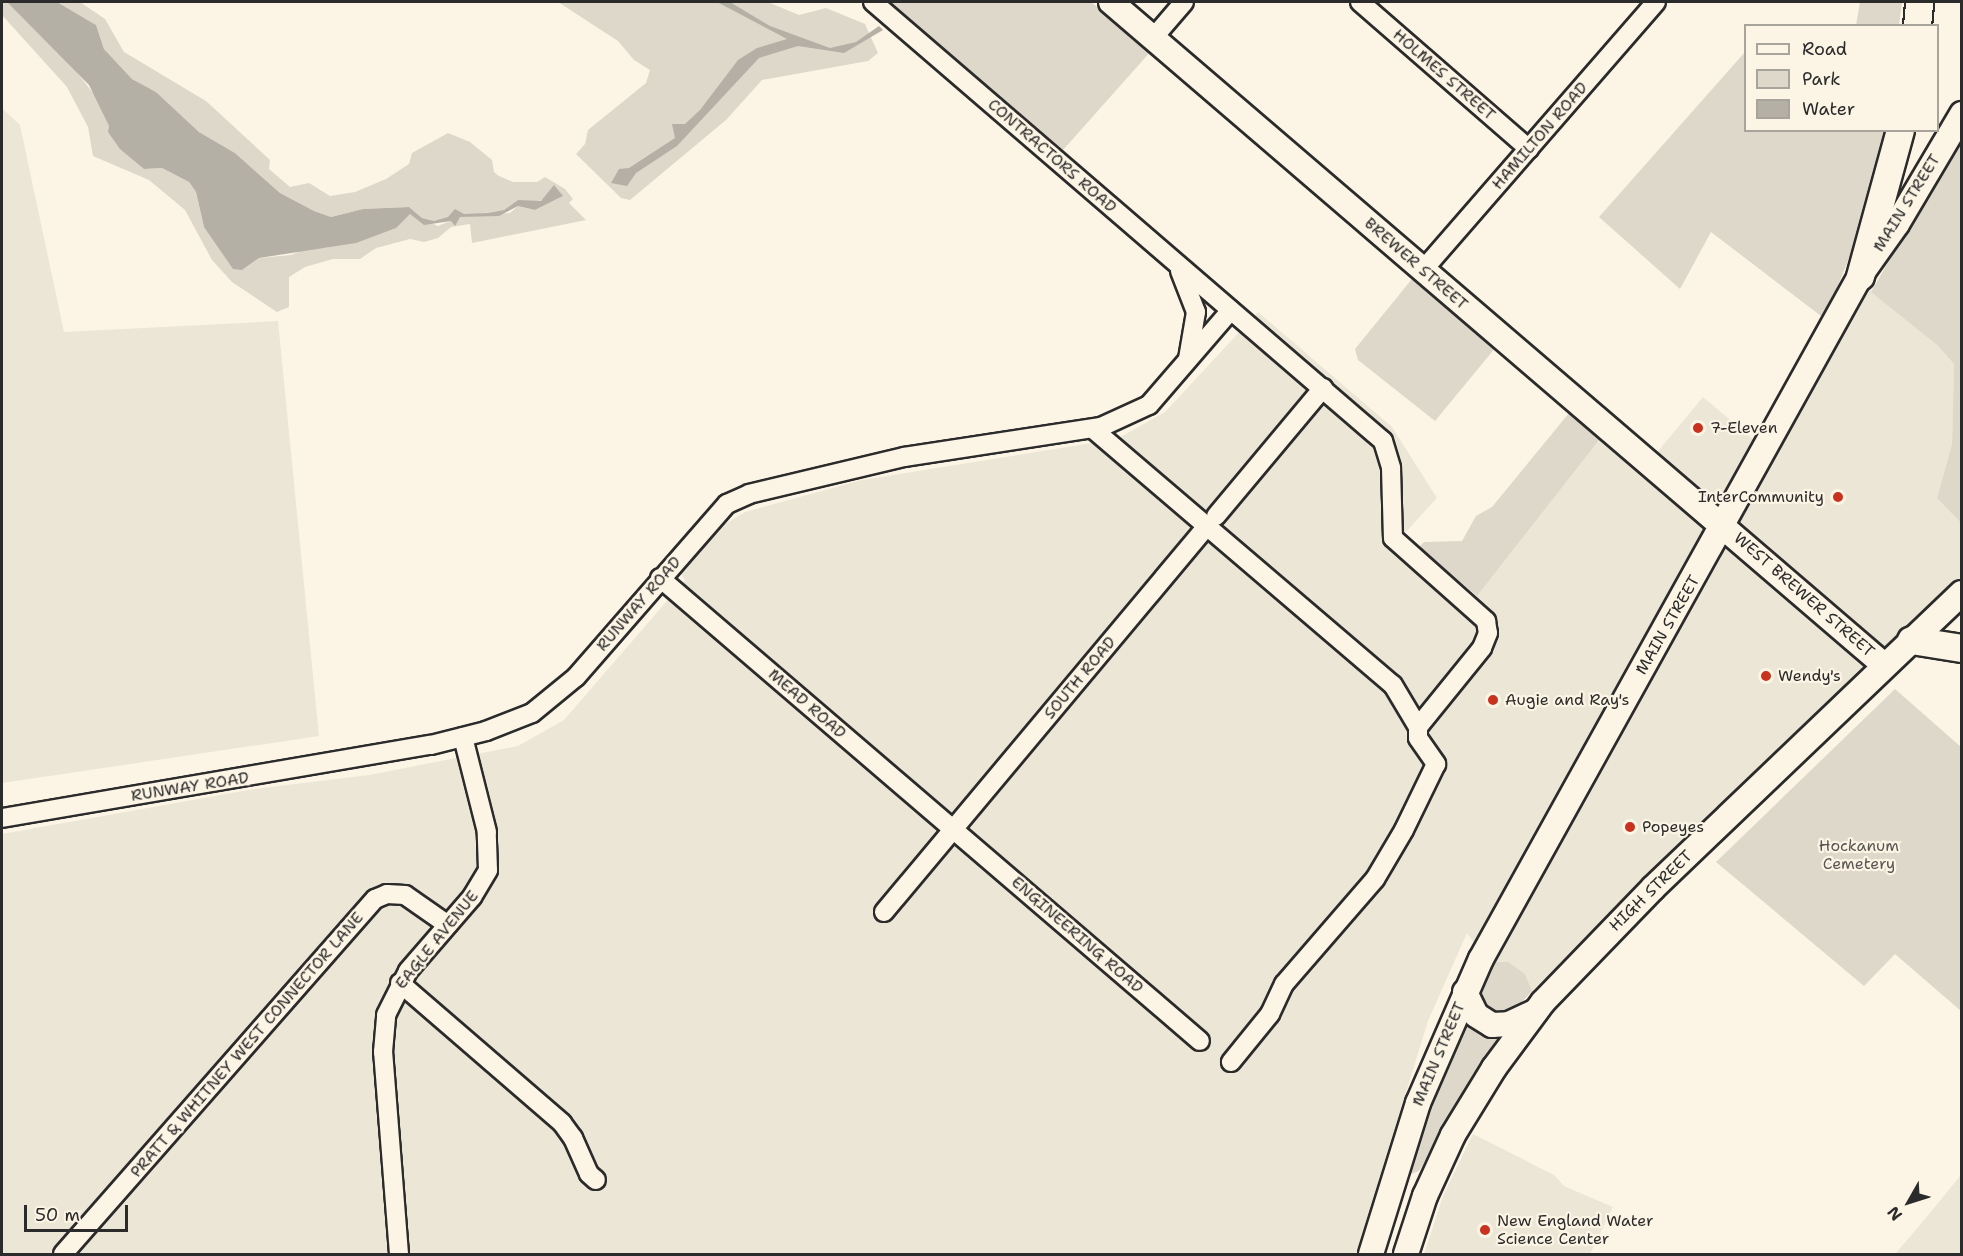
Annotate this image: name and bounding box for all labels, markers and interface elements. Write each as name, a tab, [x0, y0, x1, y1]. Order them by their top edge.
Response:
legend	[1744, 24, 1939, 132]
street label: HOLMES STREET	[1389, 25, 1499, 125]
text: Road	[1802, 37, 1847, 61]
text: Park	[1802, 67, 1841, 91]
street label: HAMILTON ROAD	[1488, 78, 1592, 194]
street label: CONTRACTORS ROAD	[984, 95, 1120, 217]
text: Water	[1802, 97, 1855, 121]
street label: MAIN STREET	[1869, 151, 1945, 255]
street label: BREWER STREET	[1360, 214, 1472, 314]
place label: 7-Eleven	[1710, 418, 1777, 438]
marker: 7-Eleven	[1691, 421, 1705, 435]
place label: InterCommunity	[1698, 487, 1824, 507]
marker: InterCommunity	[1829, 488, 1847, 506]
street label: WEST BREWER STREET	[1730, 529, 1878, 661]
street label: RUNWAY ROAD	[593, 553, 685, 655]
street label: MAIN STREET	[1632, 572, 1704, 678]
street label: SOUTH ROAD	[1040, 633, 1120, 723]
street label: MEAD ROAD	[764, 665, 850, 743]
place label: Wendy's	[1778, 666, 1841, 686]
marker: Wendy's	[1759, 669, 1773, 683]
place label: Augie and Ray's	[1505, 690, 1629, 710]
marker: Augie and Ray's	[1486, 693, 1500, 707]
street label: RUNWAY ROAD	[130, 768, 250, 806]
place label: Popeyes	[1642, 817, 1704, 837]
marker: Popeyes	[1623, 820, 1637, 834]
park label: Hockanum Cemetery	[1819, 836, 1899, 874]
street label: HIGH STREET	[1606, 847, 1696, 935]
street label: ENGINEERING ROAD	[1007, 873, 1147, 997]
street label: EAGLE AVENUE	[391, 887, 483, 993]
street label: PRATT & WHITNEY WEST CONNECTOR LANE	[127, 908, 367, 1182]
street label: MAIN STREET	[1408, 999, 1470, 1109]
north arrow	[1879, 1172, 1939, 1232]
scale bar	[27, 1193, 130, 1231]
text: N	[1882, 1202, 1907, 1225]
text: 50 m	[35, 1203, 80, 1227]
place label: New England Water Science Center	[1497, 1211, 1654, 1249]
marker: New England Water Science Center	[1478, 1223, 1492, 1237]

